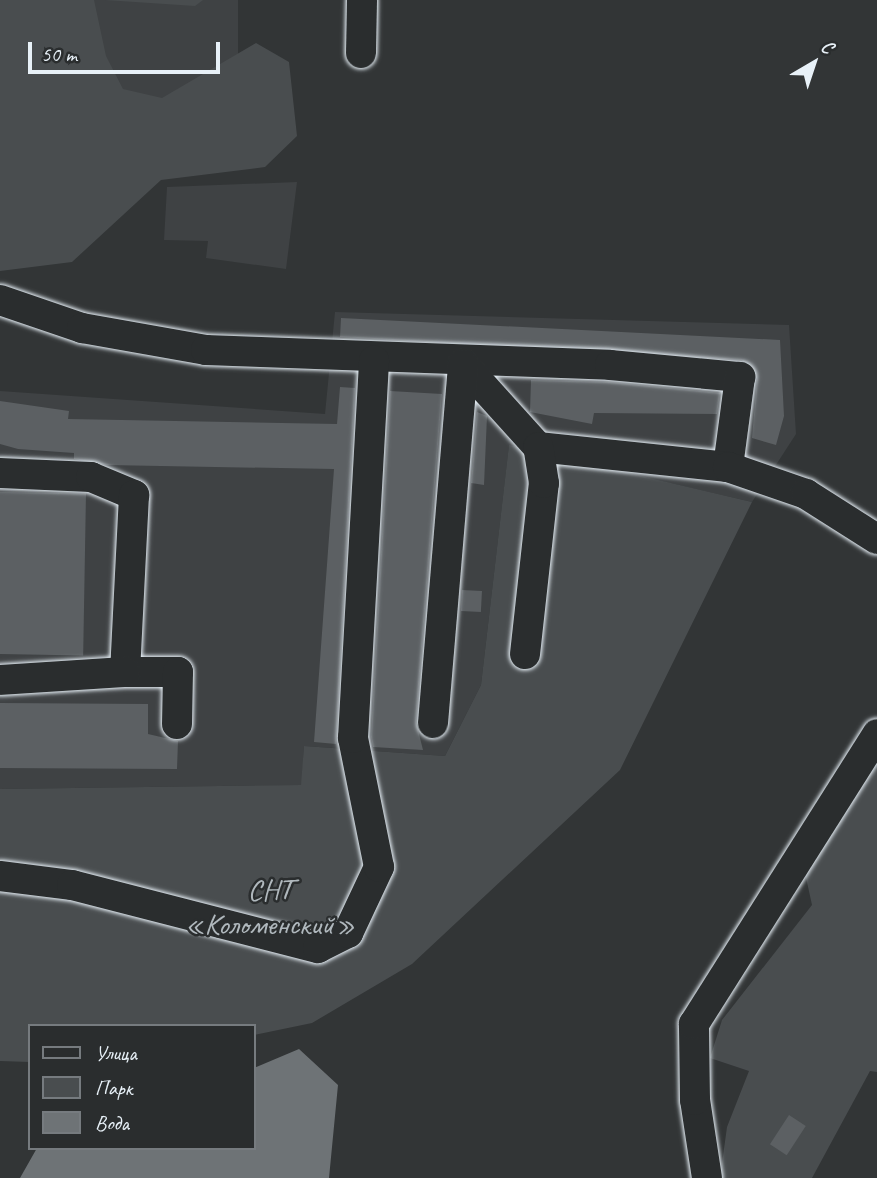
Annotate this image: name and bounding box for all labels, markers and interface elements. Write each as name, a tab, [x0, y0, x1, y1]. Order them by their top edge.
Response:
scale bar	[32, 28, 224, 72]
north arrow	[779, 28, 849, 98]
text: С	[816, 34, 838, 59]
text: 50 m	[41, 41, 77, 67]
park label: СНТ «Коломенский»	[185, 871, 355, 942]
legend	[28, 1024, 256, 1150]
text: Улица	[95, 1040, 137, 1066]
text: Парк	[95, 1075, 132, 1101]
text: Вода	[95, 1110, 129, 1136]

